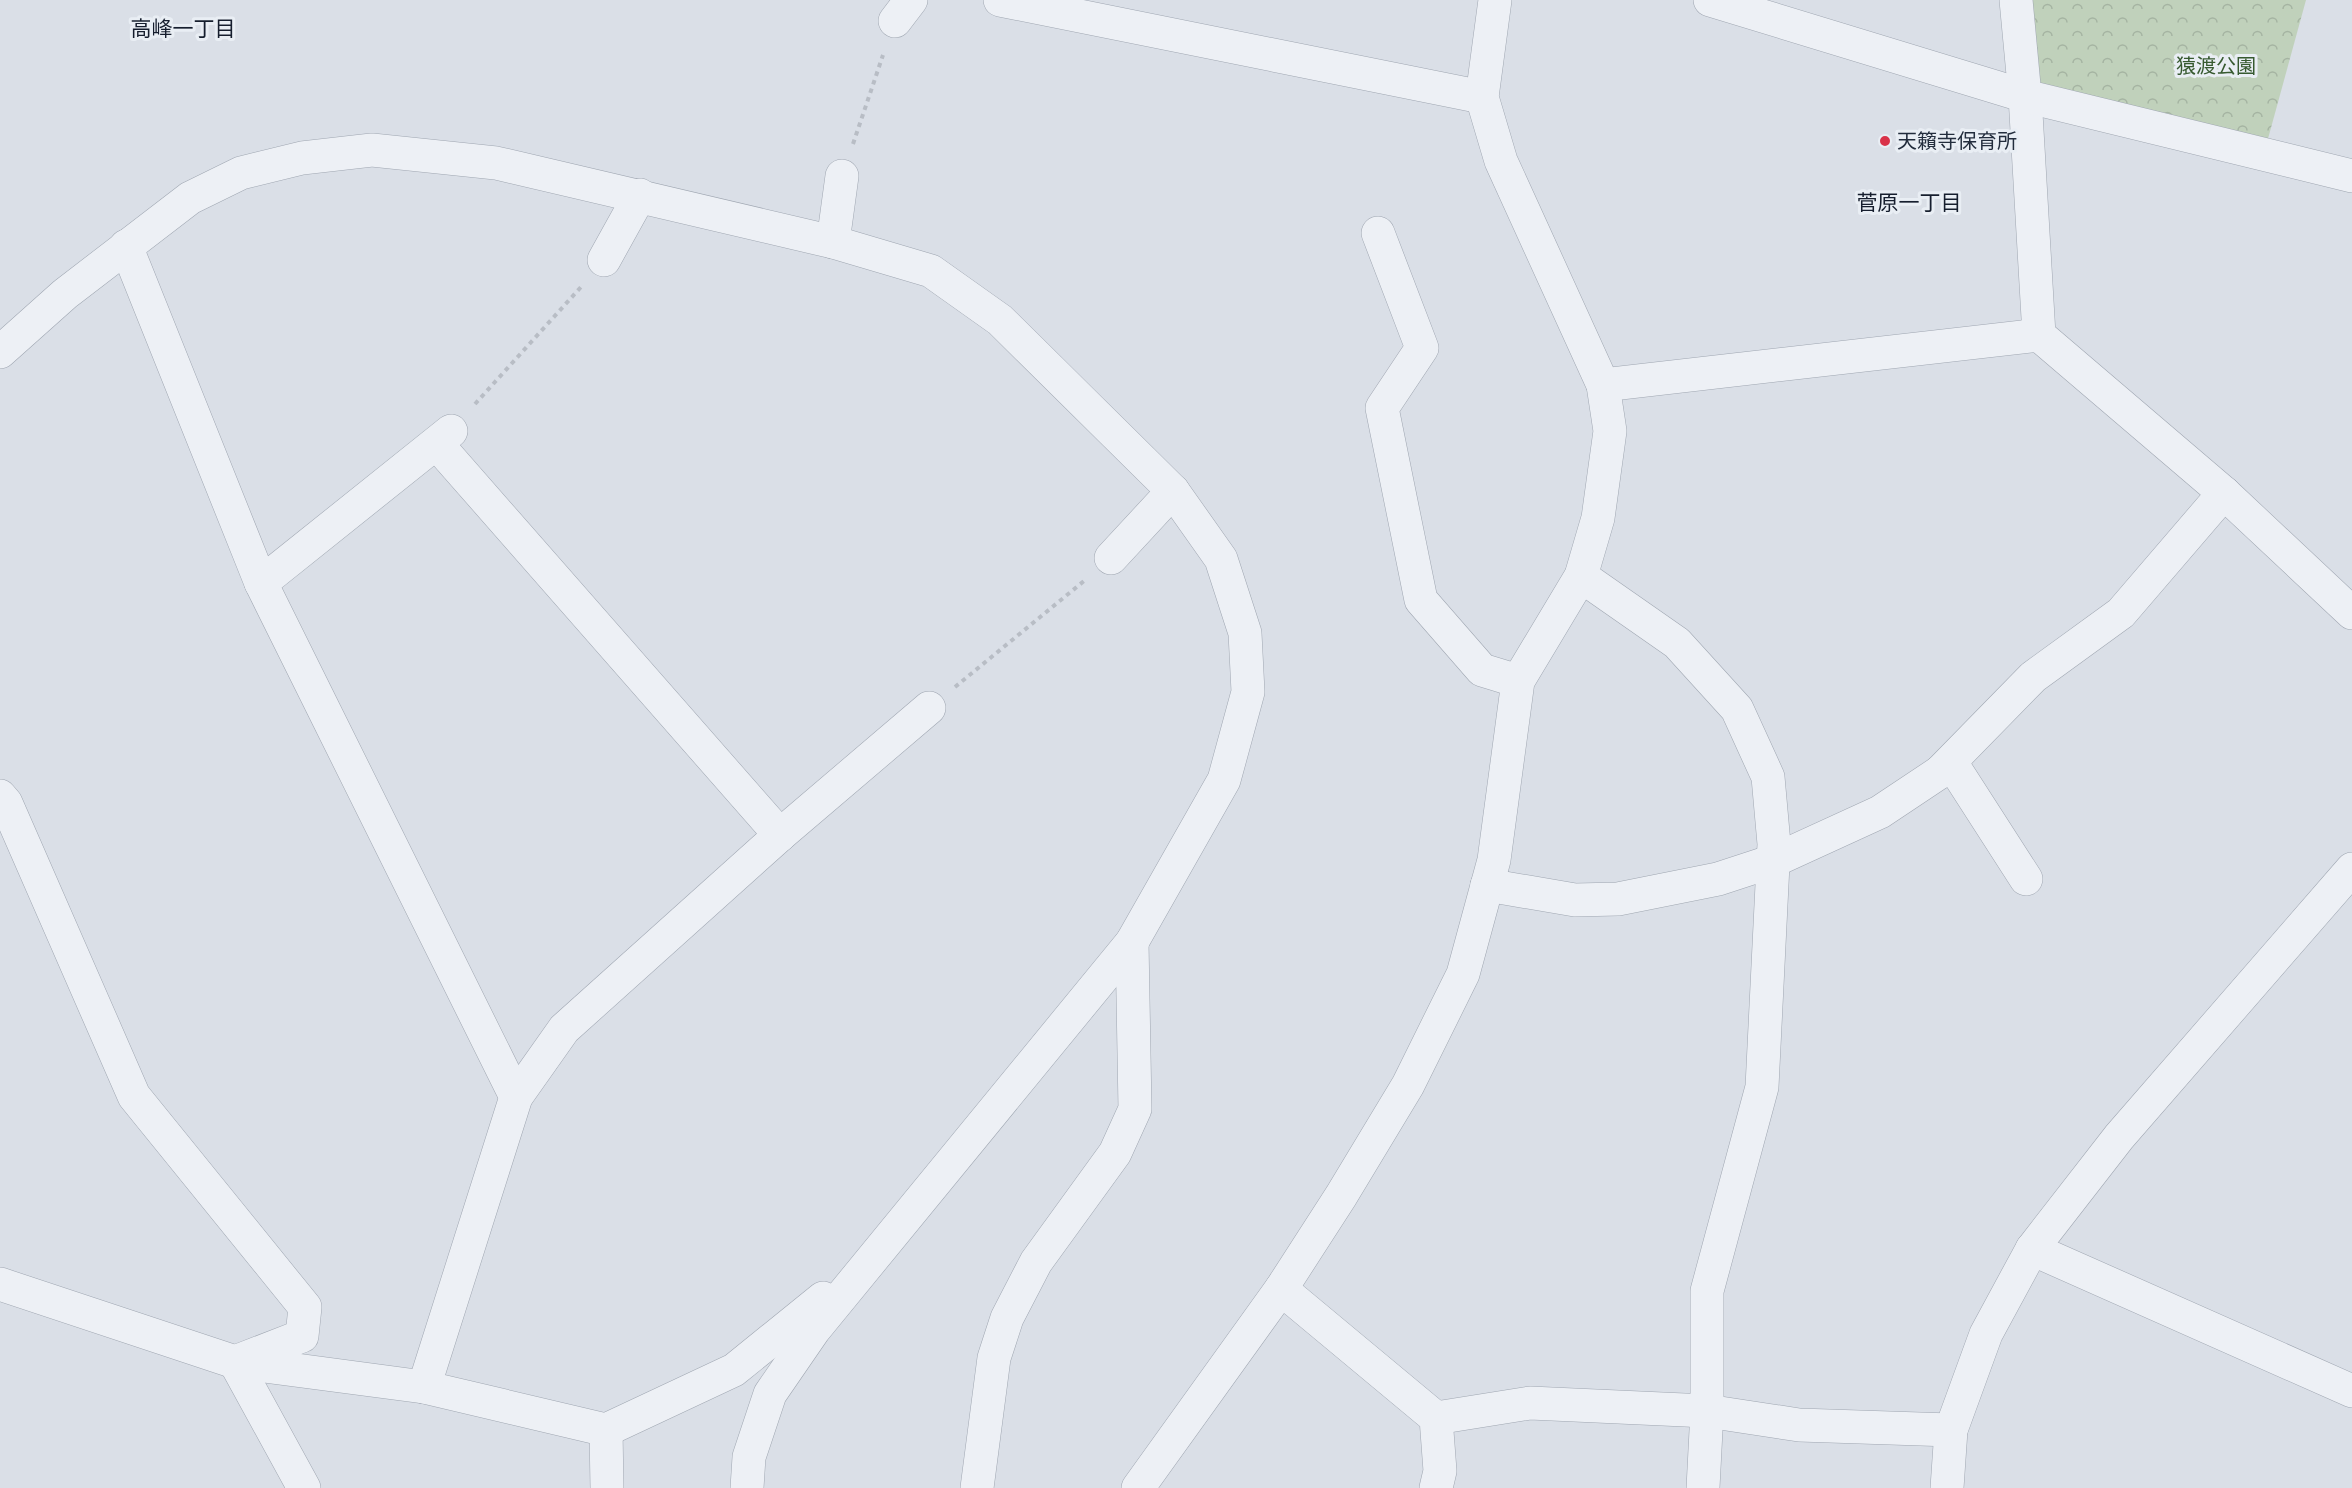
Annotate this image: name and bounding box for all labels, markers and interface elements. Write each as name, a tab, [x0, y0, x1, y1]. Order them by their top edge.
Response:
district label: 高峰一丁目	[131, 16, 236, 41]
park label: 猿渡公園	[2176, 54, 2256, 78]
place label: 天籟寺保育所	[1897, 129, 2017, 153]
marker: 天籟寺保育所	[1878, 134, 1892, 148]
district label: 菅原一丁目	[1857, 190, 1962, 215]

